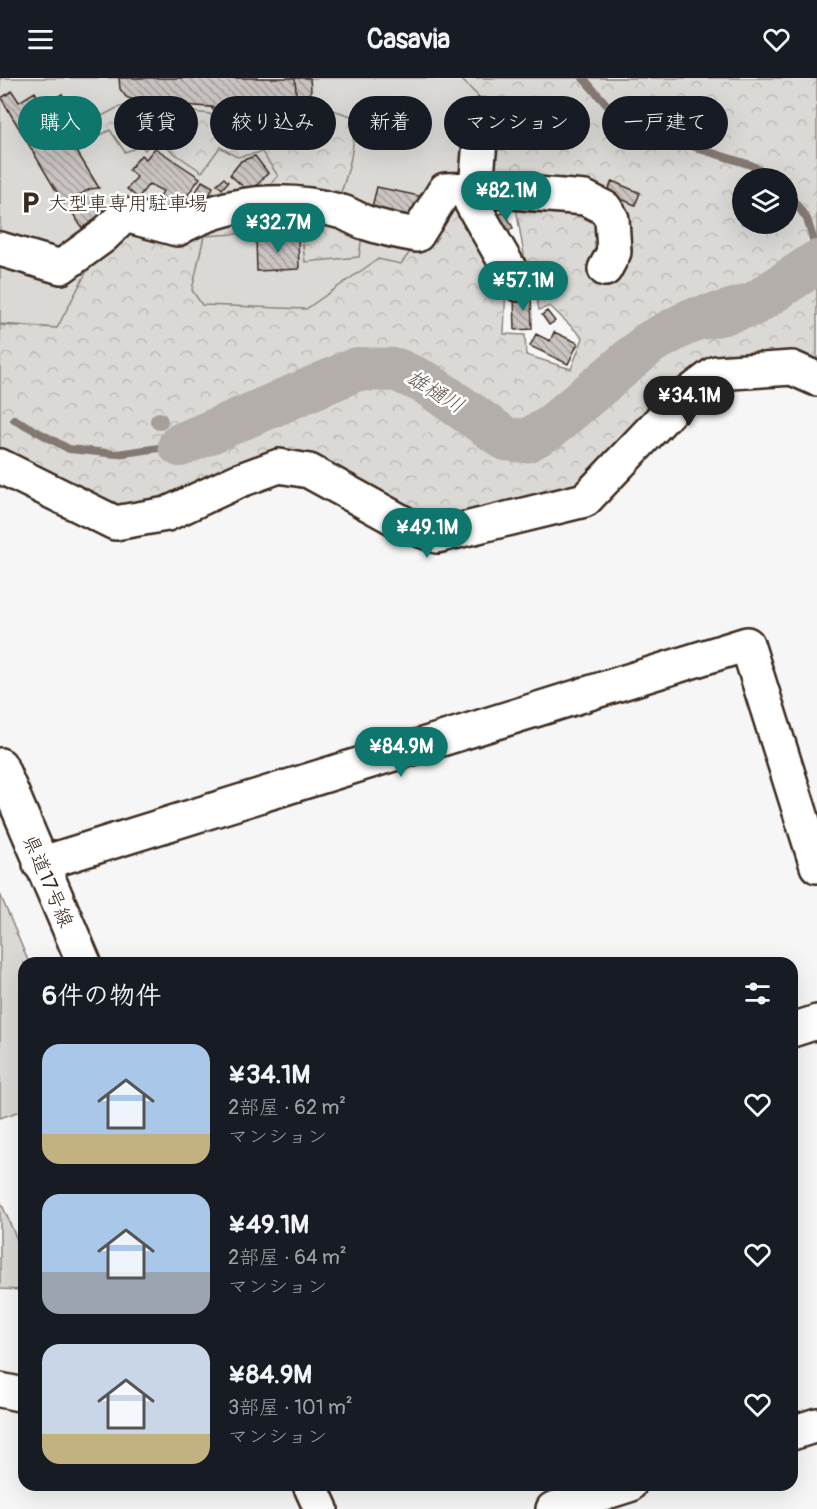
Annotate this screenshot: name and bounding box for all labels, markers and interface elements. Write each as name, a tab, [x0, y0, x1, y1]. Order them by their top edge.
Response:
icon: menu	[24, 23, 57, 56]
text: Casavia	[367, 23, 450, 56]
icon: heart	[760, 23, 793, 56]
chip: 購入	[18, 96, 102, 150]
chip: 賃貸	[114, 96, 198, 150]
chip: 絞り込み	[210, 96, 336, 150]
chip: 新着	[348, 96, 432, 150]
chip: マンション	[444, 96, 590, 150]
chip: 一戸建て	[602, 96, 728, 150]
map controls	[732, 168, 798, 234]
button: layers	[732, 168, 798, 234]
pin: ¥82.1M	[457, 171, 555, 222]
text: ¥82.1M	[475, 178, 537, 203]
parking icon: 大型車専用駐車場	[17, 190, 43, 216]
place label: 大型車専用駐車場	[48, 191, 208, 216]
pin: ¥32.7M	[229, 203, 327, 254]
text: ¥32.7M	[245, 210, 311, 235]
pin: ¥57.1M	[474, 261, 572, 312]
text: ¥57.1M	[492, 268, 554, 293]
water label: 雄樋川	[401, 364, 469, 420]
pin: ¥34.1M	[640, 376, 738, 427]
text: ¥34.1M	[657, 383, 721, 408]
pin: ¥49.1M	[378, 508, 476, 559]
text: ¥49.1M	[396, 515, 458, 540]
pin: ¥84.9M	[352, 727, 450, 778]
text: ¥84.9M	[369, 734, 433, 759]
street label: 県道17号線	[17, 831, 79, 931]
icon: filters	[741, 977, 774, 1010]
text: 6件の物件	[42, 980, 161, 1012]
text: ¥34.1M	[228, 1059, 310, 1091]
icon: home	[90, 1068, 162, 1140]
icon: heart	[741, 1088, 774, 1121]
text: 2部屋 · 62 m²	[228, 1095, 346, 1120]
text: マンション	[228, 1124, 327, 1149]
text: ¥49.1M	[228, 1209, 309, 1241]
icon: home	[90, 1218, 162, 1290]
icon: heart	[741, 1238, 774, 1271]
text: 2部屋 · 64 m²	[228, 1245, 347, 1270]
text: マンション	[228, 1274, 327, 1299]
text: ¥84.9M	[228, 1359, 312, 1391]
icon: home	[90, 1368, 162, 1440]
icon: heart	[741, 1388, 774, 1421]
text: 3部屋 · 101 m²	[228, 1395, 353, 1420]
text: マンション	[228, 1424, 327, 1449]

